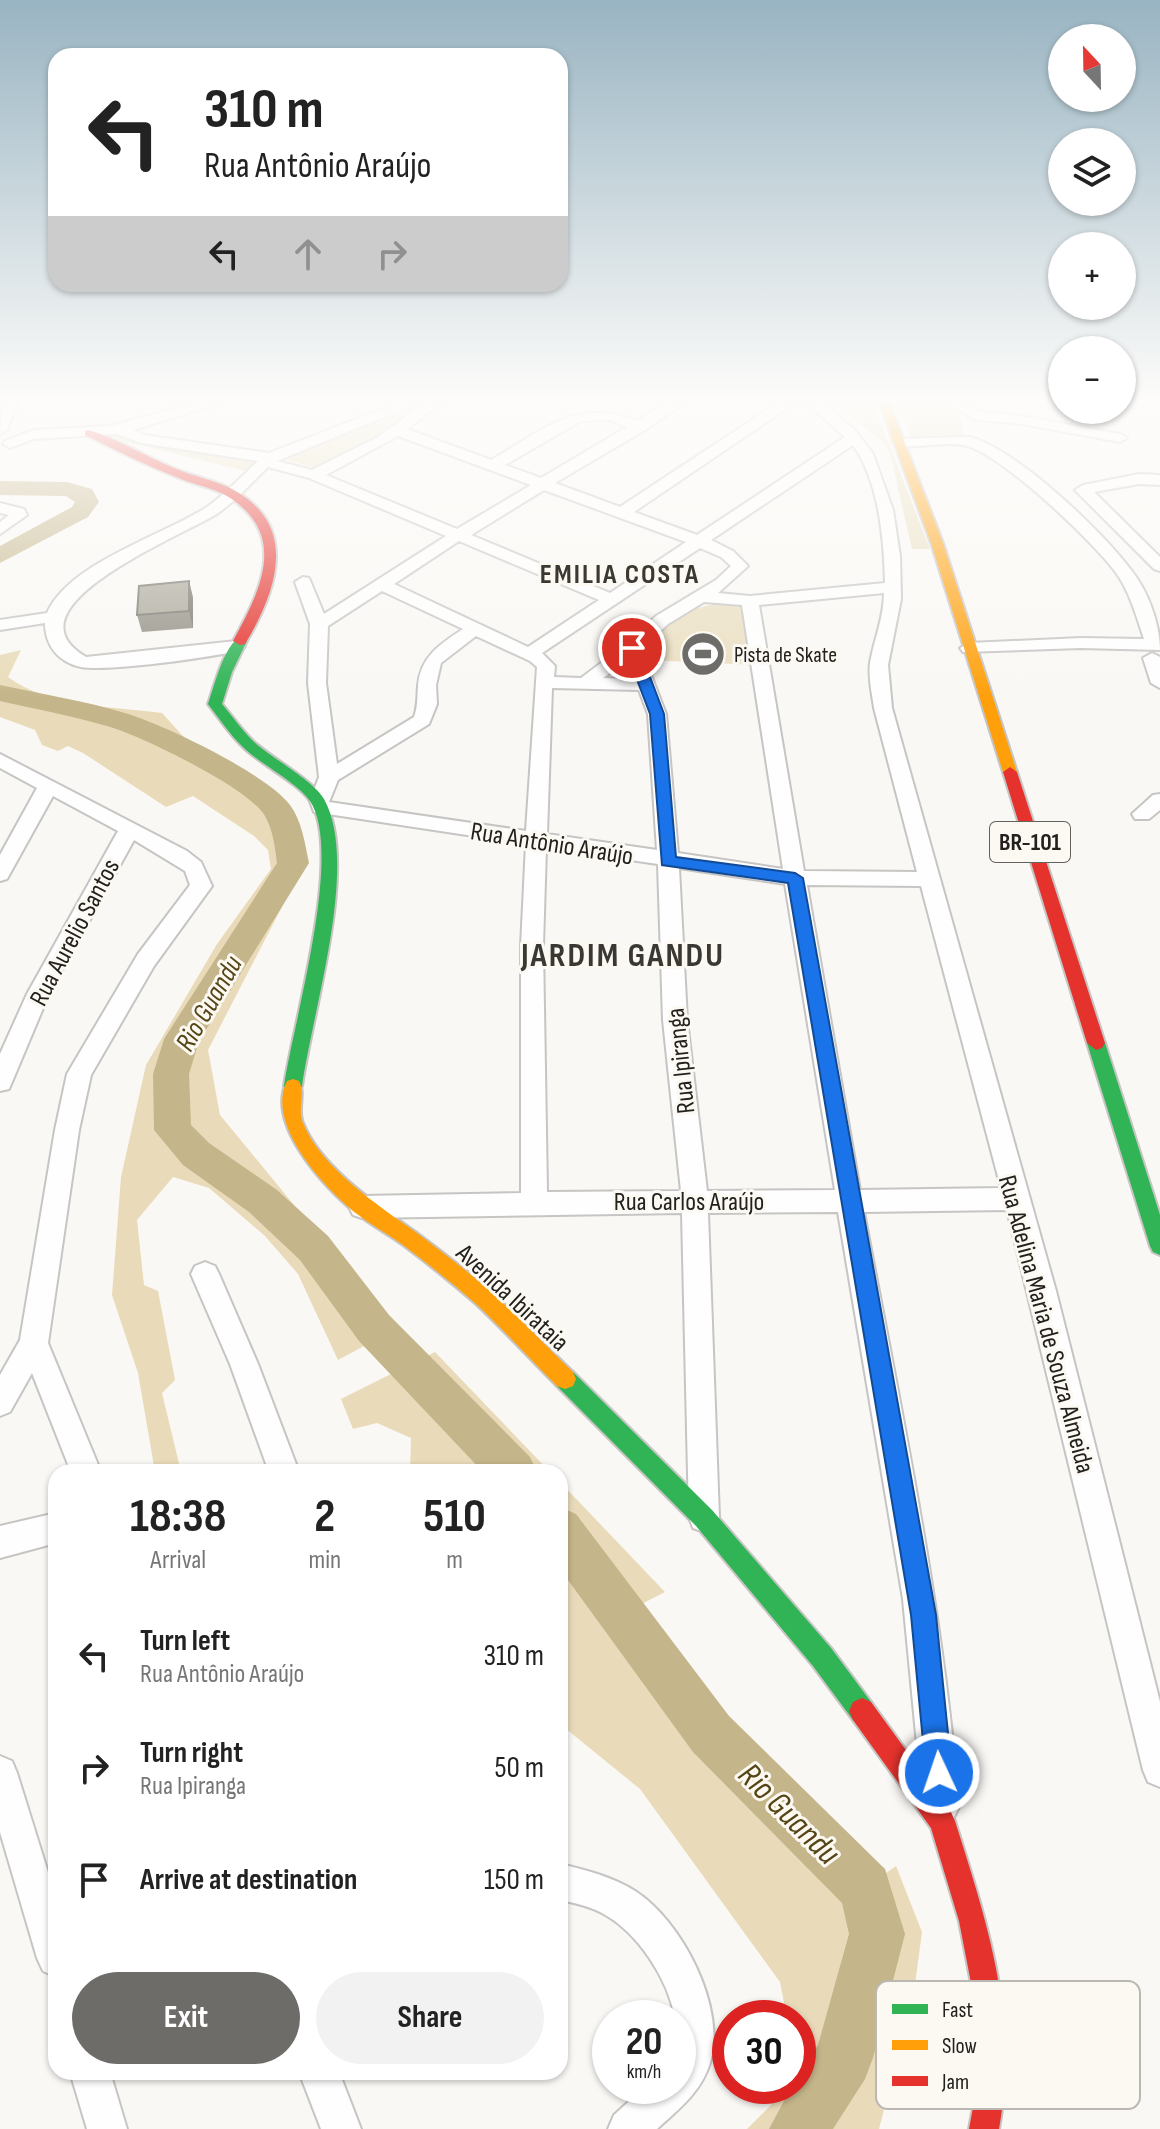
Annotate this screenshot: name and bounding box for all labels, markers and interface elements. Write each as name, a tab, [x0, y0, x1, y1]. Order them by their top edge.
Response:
north arrow	[1048, 24, 1136, 112]
map controls	[1048, 24, 1136, 424]
text: 310 m	[204, 77, 324, 144]
icon: left	[72, 80, 176, 184]
button: layers	[1048, 128, 1136, 216]
text: Rua Antônio Araújo	[204, 145, 432, 188]
icon: left	[202, 232, 246, 276]
icon: ahead	[286, 232, 330, 276]
icon: right	[370, 232, 414, 276]
button: +	[1048, 232, 1136, 320]
button: −	[1048, 336, 1136, 424]
district label: EMILIA COSTA	[540, 558, 700, 591]
pin	[598, 614, 666, 682]
icon: arrive	[610, 626, 654, 670]
sports icon: Pista de Skate	[679, 630, 727, 678]
place label: Pista de Skate	[734, 642, 837, 669]
street label: Rua Antônio Araújo	[468, 816, 635, 873]
road number: BR-101	[990, 822, 1070, 862]
street label: Rua Aurelio Santos	[24, 854, 127, 1011]
district label: JARDIM GANDU	[520, 935, 725, 976]
water label: Rio Guandu	[169, 950, 250, 1057]
street label: Rua Ipiranga	[661, 1006, 702, 1115]
street label: Rua Adelina Maria de Souza Almeida	[991, 1172, 1100, 1477]
street label: Rua Carlos Araújo	[614, 1187, 764, 1218]
street label: Avenida Ibirataia	[449, 1237, 575, 1358]
text: 18:38	[130, 1488, 226, 1545]
text: 2	[314, 1488, 335, 1545]
text: 510	[423, 1488, 486, 1545]
text: Arrival	[150, 1545, 206, 1576]
text: min	[308, 1545, 341, 1576]
text: m	[446, 1545, 463, 1576]
text: Turn left	[140, 1623, 230, 1659]
icon: left	[72, 1634, 116, 1678]
text: 310 m	[484, 1638, 544, 1674]
text: Rua Antônio Araújo	[140, 1659, 304, 1690]
position arrow	[897, 1731, 981, 1815]
text: Turn right	[140, 1735, 243, 1771]
icon: right	[72, 1746, 116, 1790]
text: 50 m	[495, 1750, 544, 1786]
water label: Rio Guandu	[729, 1755, 848, 1874]
text: Rua Ipiranga	[140, 1771, 246, 1802]
icon: arrive	[72, 1858, 116, 1902]
text: Arrive at destination	[140, 1862, 357, 1898]
text: 150 m	[484, 1862, 544, 1898]
button: Exit	[72, 1972, 300, 2064]
button: Share	[316, 1972, 544, 2064]
legend	[876, 1981, 1140, 2109]
text: Fast	[942, 1997, 973, 2024]
speed limit sign: 30	[712, 2000, 816, 2104]
text: 20	[626, 2018, 662, 2066]
text: Slow	[942, 2033, 977, 2060]
text: km/h	[627, 2060, 661, 2084]
text: Jam	[941, 2069, 969, 2096]

